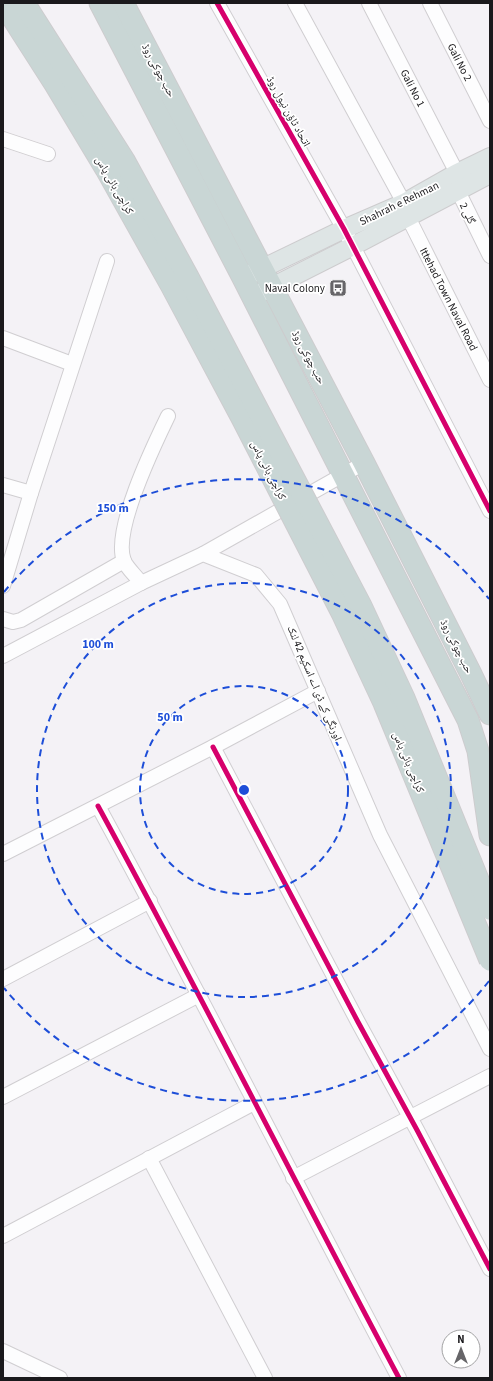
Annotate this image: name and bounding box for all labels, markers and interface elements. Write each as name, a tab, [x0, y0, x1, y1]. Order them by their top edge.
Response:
street label: حب چوکی روڈ	[138, 41, 179, 100]
street label: Gali No 2	[444, 41, 475, 84]
street label: Gali No 1	[397, 67, 428, 110]
street label: اتحاد ٹاؤن نیول روڈ	[263, 73, 314, 149]
street label: کراچی بائی پاس	[92, 153, 137, 217]
street label: Shahrah e Rehman	[357, 178, 441, 229]
street label: گلی 2	[456, 200, 479, 227]
street label: Ittehad Town Naval Road	[416, 245, 481, 354]
bus stop icon: Naval Colony	[328, 278, 348, 298]
place label: Naval Colony	[265, 281, 325, 296]
street label: حب چوکی روڈ	[288, 328, 329, 387]
street label: کراچی بائی پاس	[247, 438, 290, 503]
text: 150 m	[97, 500, 129, 517]
street label: حب چوکی روڈ	[437, 617, 477, 676]
street label: اورنگی کے ڈی اے اسکیم 42 لنک	[283, 623, 346, 743]
text: 100 m	[82, 636, 114, 653]
text: 50 m	[157, 709, 183, 726]
street label: کراچی بائی پاس	[389, 729, 428, 795]
centre of rings	[237, 783, 251, 797]
north arrow	[441, 1329, 481, 1369]
text: N	[457, 1332, 465, 1347]

